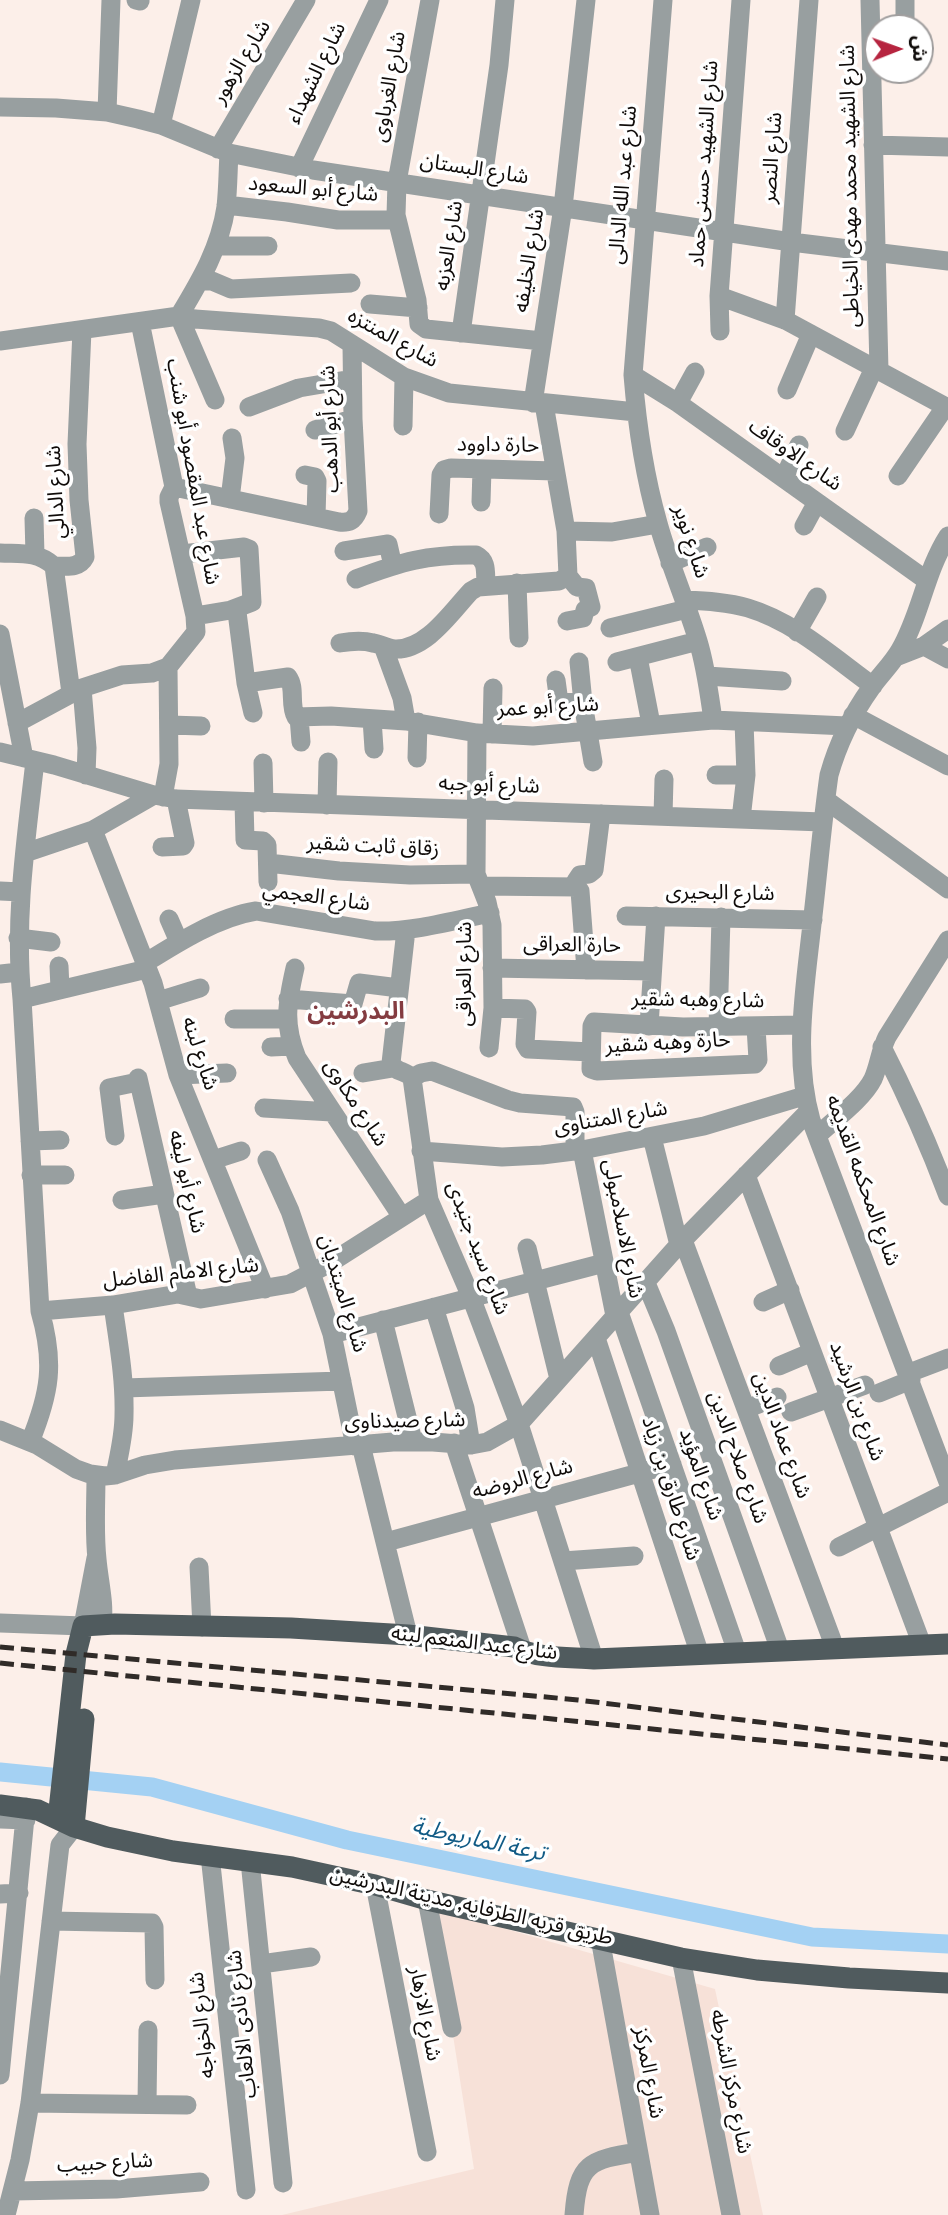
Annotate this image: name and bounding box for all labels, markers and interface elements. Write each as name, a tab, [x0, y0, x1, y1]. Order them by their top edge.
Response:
north arrow	[864, 14, 934, 84]
street label: شارع الزهور	[208, 16, 278, 110]
street label: شارع الشهداء	[283, 19, 353, 129]
street label: شارع الغرباوى	[369, 30, 413, 144]
text: ش	[906, 35, 930, 62]
street label: شارع الشهيد محمد مهدى الخياطى	[837, 45, 867, 327]
street label: شارع الشهيد حسنى حماد	[686, 60, 726, 268]
street label: شارع عبد الله الدالى	[606, 105, 644, 265]
street label: شارع النصر	[758, 111, 790, 205]
street label: شارع البستان	[418, 150, 530, 192]
street label: شارع أبو السعود	[247, 173, 379, 209]
street label: شارع العزبه	[431, 199, 471, 293]
street label: شارع الخليفه	[510, 207, 552, 315]
street label: شارع المنتزه	[342, 305, 442, 375]
street label: شارع عبد المقصود أبو شنب	[159, 357, 223, 587]
street label: شارع أبو الدهب	[317, 365, 347, 493]
street label: شارع الاوقاف	[742, 416, 846, 498]
street label: حارة داوود	[456, 434, 540, 460]
street label: شارع الدالي	[43, 445, 73, 539]
street label: شارع نوير	[665, 502, 713, 582]
street label: شارع أبو عمر	[496, 694, 600, 724]
street label: شارع أبو جبه	[438, 773, 540, 801]
street label: زقاق ثابت شقير	[306, 832, 440, 864]
street label: شارع العجمي	[261, 879, 371, 919]
street label: شارع البحيرى	[665, 881, 775, 909]
street label: شارع العراقى	[454, 922, 480, 1026]
street label: حارة العراقى	[523, 934, 621, 960]
street label: شارع وهبه شقير	[631, 988, 765, 1016]
district label: البدرشين	[307, 1000, 405, 1028]
street label: شارع لبنه	[174, 1014, 222, 1094]
street label: حارة وهبه شقير	[605, 1029, 731, 1061]
street label: شارع مكاوى	[316, 1056, 392, 1152]
street label: شارع المحكمه القديمه	[818, 1092, 904, 1270]
street label: شارع المتناوى	[552, 1098, 670, 1142]
street label: شارع أبو ليفه	[161, 1128, 209, 1236]
street label: شارع الاسلامبولى	[595, 1157, 647, 1301]
street label: شارع سيد جنيدى	[439, 1179, 513, 1319]
street label: شارع الميتديان	[311, 1232, 371, 1356]
street label: شارع الامام الفاضل	[102, 1254, 260, 1296]
street label: شارع بن الرشيد	[822, 1339, 888, 1465]
street label: شارع عماد الدين	[745, 1369, 815, 1503]
street label: شارع صلاح الدين	[700, 1388, 772, 1528]
street label: شارع صيدناوى	[344, 1409, 466, 1437]
street label: شارع طارق بن زياد	[634, 1414, 704, 1564]
street label: شارع المؤيد	[671, 1426, 727, 1524]
street label: شارع الروضه	[470, 1455, 576, 1507]
street label: شارع عبد المنعم لبنه	[389, 1622, 559, 1668]
water label: ترعة الماريوطية	[409, 1814, 547, 1870]
street label: طريق قريه الطرفايه, مدينة البدرشين	[327, 1863, 615, 1953]
street label: شارع نادى الالعاب	[224, 1949, 264, 2099]
street label: شارع الازهار	[401, 1965, 445, 2063]
street label: شارع الخواجه	[186, 1970, 222, 2080]
street label: شارع مركز الشرطه	[703, 2008, 755, 2156]
street label: شارع المركز	[627, 2025, 667, 2121]
street label: شارع حبيب	[56, 2150, 154, 2180]

